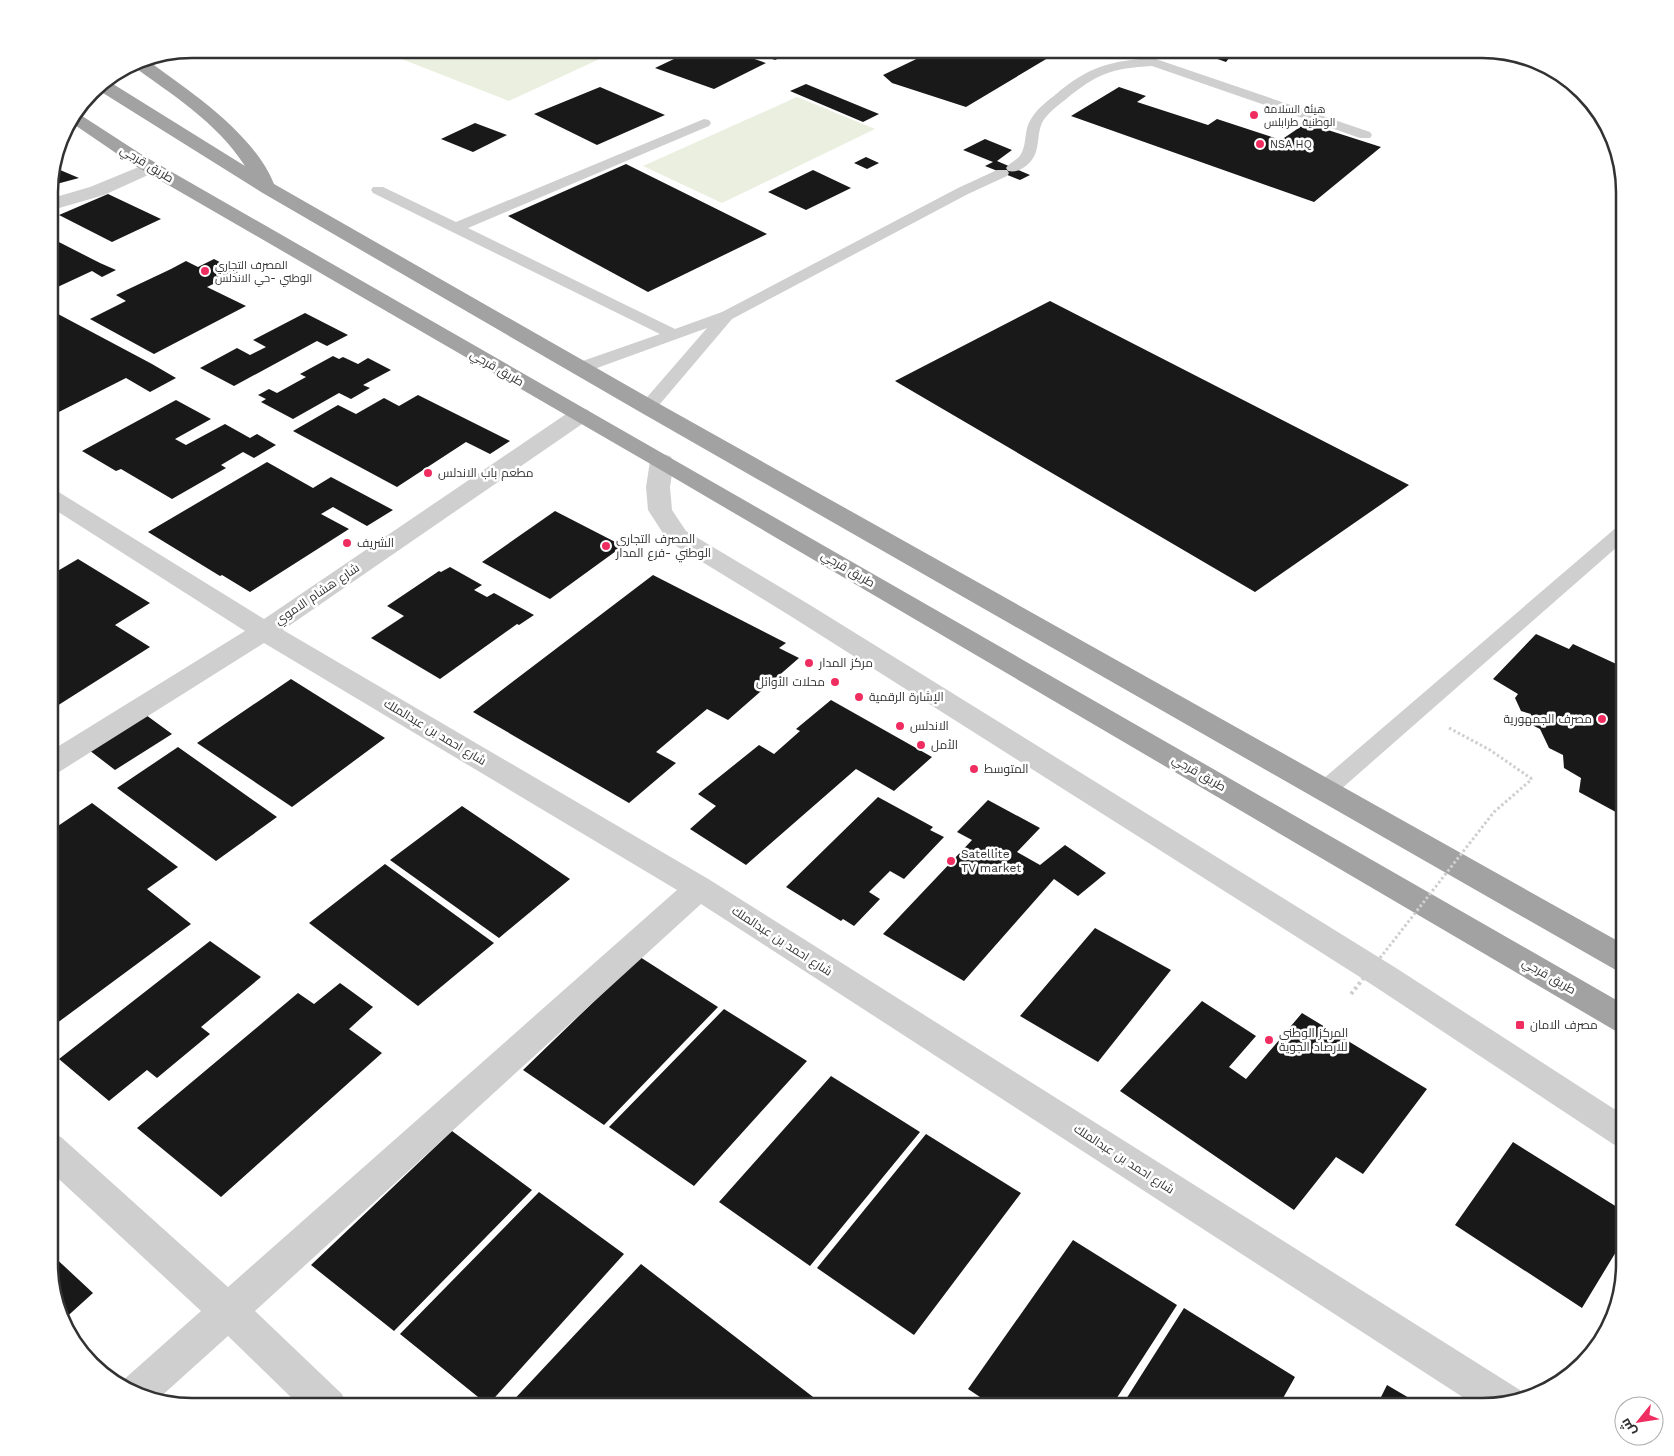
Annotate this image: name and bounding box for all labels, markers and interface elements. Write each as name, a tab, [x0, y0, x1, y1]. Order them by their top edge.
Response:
place label: هيئة السلامة الوطنية طرابلس	[1264, 103, 1336, 129]
marker: هيئة السلامة الوطنية طرابلس	[1248, 109, 1260, 121]
marker: NSA HQ	[1254, 138, 1266, 150]
place label: NSA HQ	[1270, 138, 1312, 151]
street label: طريق قرجي	[116, 143, 176, 188]
place label: المصرف التجاري الوطني -حي الاندلس	[215, 259, 312, 287]
marker: المصرف التجاري الوطني -حي الاندلس	[199, 265, 211, 277]
street label: طريق قرجي	[466, 347, 526, 392]
place label: مطعم باب الاندلس	[438, 466, 534, 481]
marker: مطعم باب الاندلس	[422, 467, 434, 479]
place label: المصرف التجاري الوطني -فرع المدار	[615, 532, 711, 563]
place label: الشريف	[357, 536, 394, 550]
marker: الشريف	[341, 537, 353, 549]
marker: المصرف التجاري الوطني -فرع المدار	[600, 540, 612, 552]
street label: طريق قرجي	[817, 548, 877, 593]
street label: شارع هشام الاموي	[272, 561, 364, 630]
place label: مركز المدار	[818, 656, 873, 670]
marker: مركز المدار	[803, 657, 815, 669]
place label: محلات الأوائل	[756, 675, 825, 689]
marker: محلات الأوائل	[829, 676, 841, 688]
place label: الإشارة الرقمية	[869, 690, 944, 704]
marker: الإشارة الرقمية	[853, 691, 865, 703]
street label: شارع احمد بن عبدالملك	[381, 696, 489, 769]
place label: مصرف الجمهورية	[1503, 712, 1592, 726]
marker: مصرف الجمهورية	[1596, 713, 1608, 725]
place label: الاندلس	[910, 719, 949, 733]
marker: الاندلس	[894, 720, 906, 732]
place label: الأمل	[931, 738, 958, 752]
marker: الأمل	[915, 739, 927, 751]
street label: طريق قرجي	[1168, 752, 1228, 797]
place label: المتوسط	[984, 762, 1029, 776]
marker: المتوسط	[968, 763, 980, 775]
place label: Satellite TV market	[961, 847, 1021, 875]
marker: Satellite TV market	[945, 855, 957, 867]
street label: شارع احمد بن عبدالملك	[729, 903, 835, 980]
street label: طريق قرجي	[1518, 955, 1578, 1000]
place label: مصرف الامان	[1530, 1018, 1598, 1032]
marker: مصرف الامان	[1514, 1019, 1526, 1031]
place label: المركز الوطني للارصاد الجوية	[1279, 1026, 1348, 1054]
marker: المركز الوطني للارصاد الجوية	[1263, 1034, 1275, 1046]
street label: شارع احمد بن عبدالملك	[1071, 1121, 1177, 1198]
north arrow	[1614, 1396, 1664, 1446]
text: ش	[1616, 1415, 1640, 1439]

